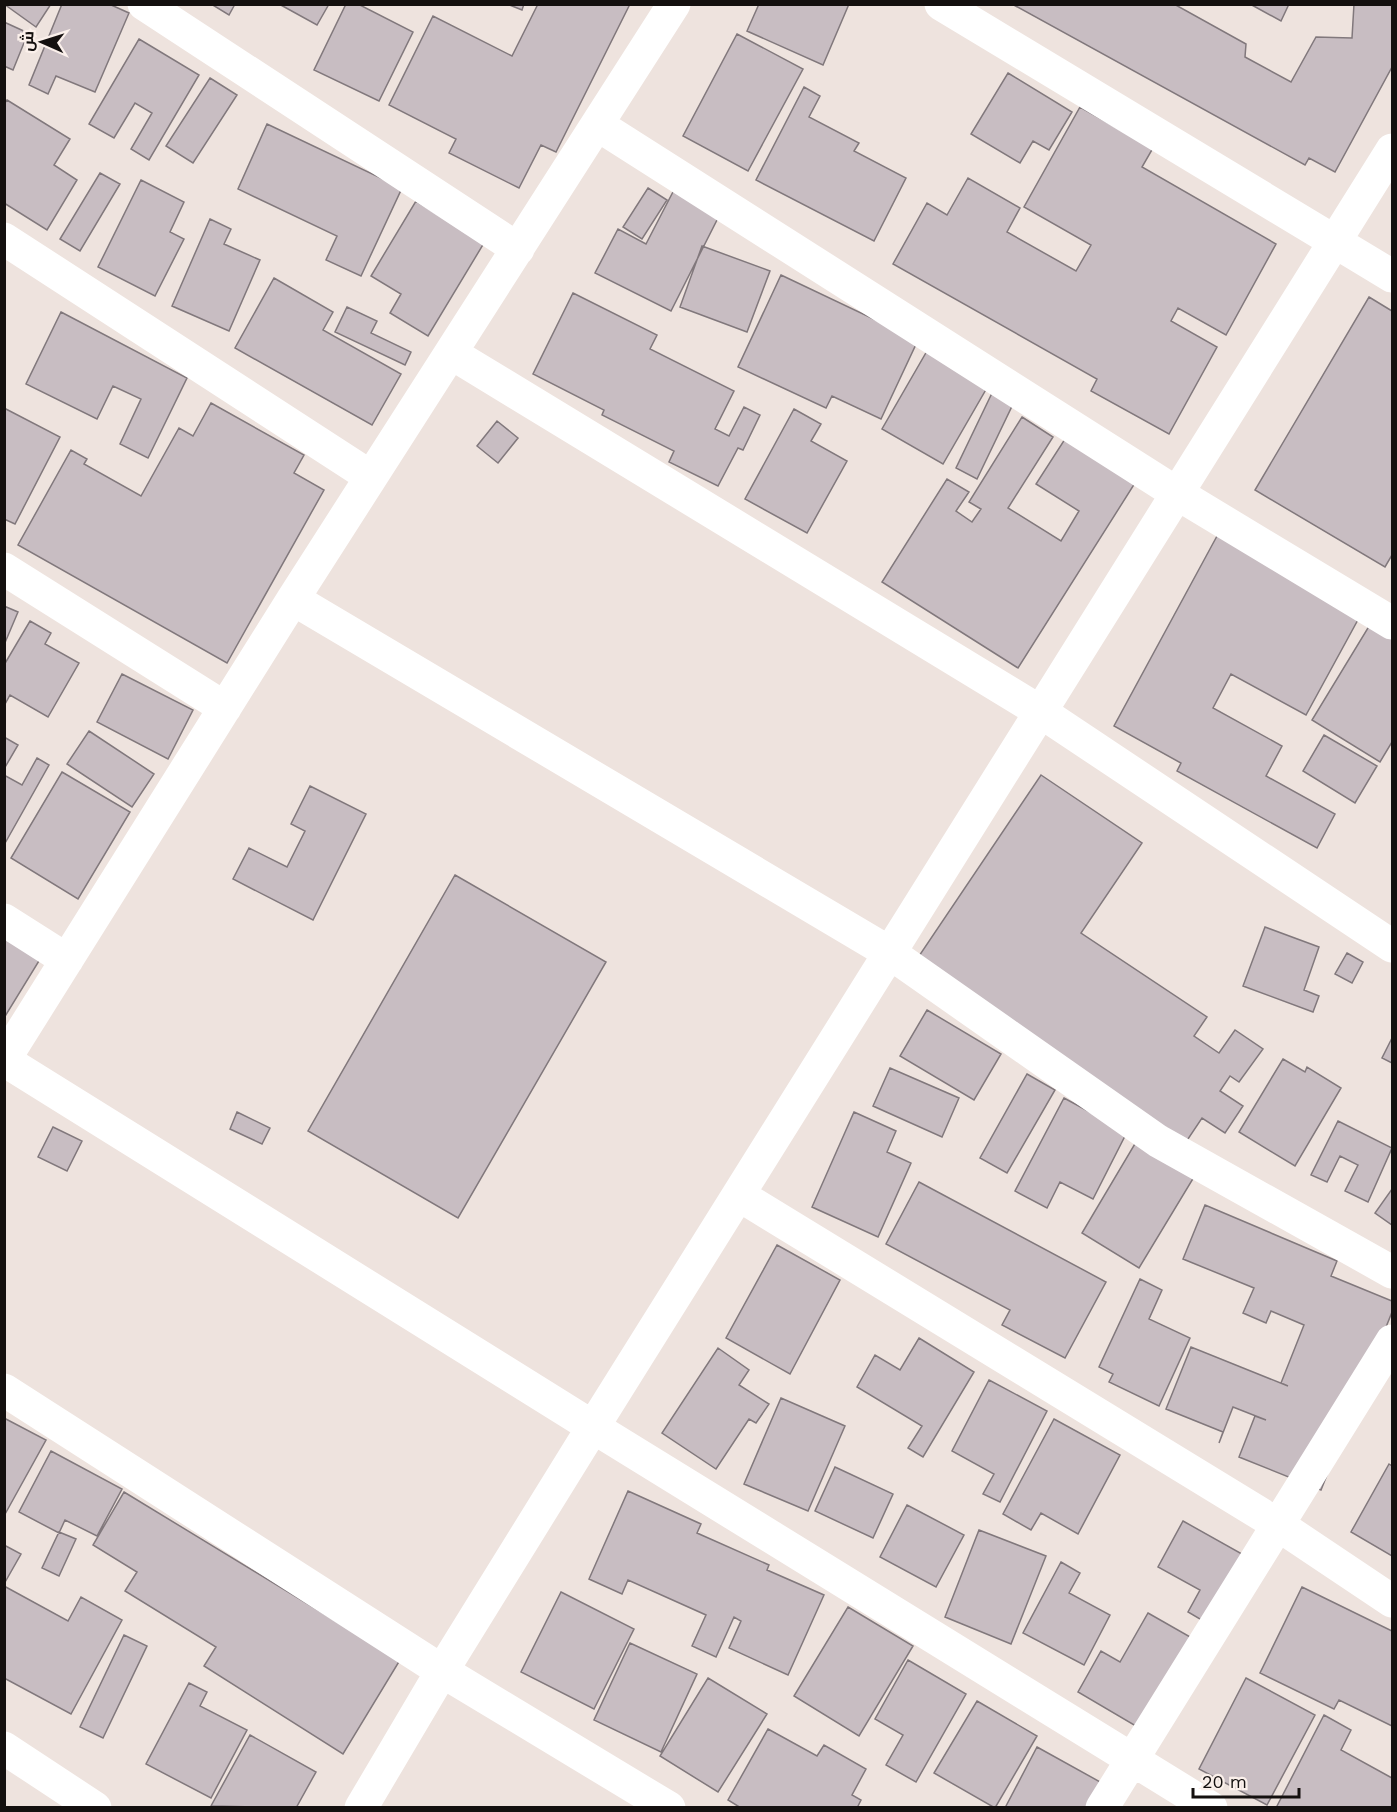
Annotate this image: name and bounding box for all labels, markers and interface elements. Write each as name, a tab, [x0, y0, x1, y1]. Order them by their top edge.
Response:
north arrow	[12, 12, 72, 72]
text: ش	[17, 30, 38, 52]
scale bar	[1193, 1761, 1300, 1799]
text: 20 m	[1202, 1771, 1247, 1792]

